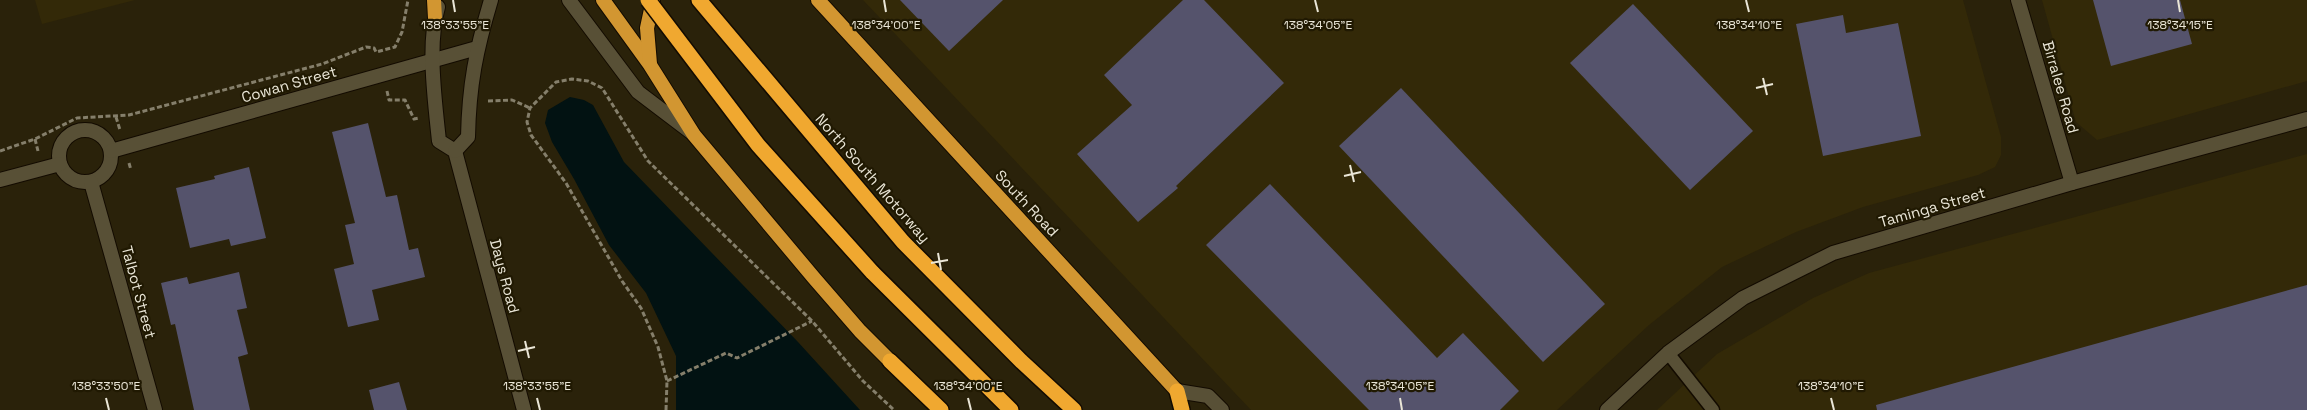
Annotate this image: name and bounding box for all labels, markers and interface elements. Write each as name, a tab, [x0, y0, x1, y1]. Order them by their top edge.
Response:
text: 138°33'55"E	[421, 17, 489, 33]
text: 138°34'00"E	[852, 17, 921, 33]
text: 138°34'05"E	[1284, 17, 1352, 33]
text: 138°34'10"E	[1716, 17, 1782, 33]
text: 138°34'15"E	[2147, 17, 2213, 33]
street label: Birralee Road	[2039, 39, 2083, 135]
street label: Cowan Street	[239, 61, 339, 107]
street label: North South Motorway	[812, 109, 934, 247]
street label: South Road	[991, 166, 1063, 240]
street label: Taminga Street	[1877, 183, 1988, 231]
street label: Days Road	[486, 237, 524, 315]
street label: Talbot Street	[118, 244, 160, 340]
text: 138°33'50"E	[72, 378, 141, 394]
text: 138°33'55"E	[503, 378, 571, 394]
text: 138°34'00"E	[934, 378, 1003, 394]
text: 138°34'05"E	[1366, 378, 1434, 394]
text: 138°34'10"E	[1798, 378, 1864, 394]

